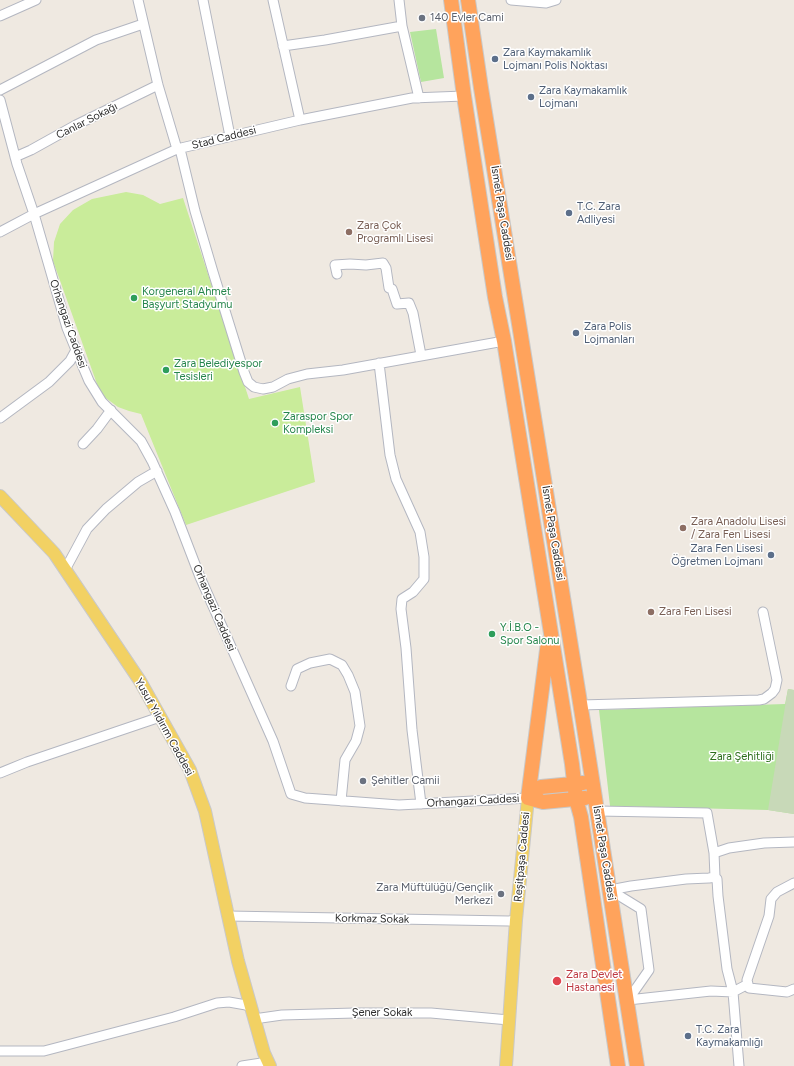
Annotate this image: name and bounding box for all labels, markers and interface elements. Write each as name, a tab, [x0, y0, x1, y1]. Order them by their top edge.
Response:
place label: 140 Evler Cami	[430, 11, 504, 25]
marker: 140 Evler Cami	[417, 13, 427, 23]
place label: Zara Kaymakamlık Lojmanı Polis Noktası	[503, 46, 608, 72]
marker: Zara Kaymakamlık Lojmanı Polis Noktası	[490, 54, 500, 64]
place label: Zara Kaymakamlık Lojmanı	[539, 84, 627, 110]
marker: Zara Kaymakamlık Lojmanı	[526, 92, 536, 102]
street label: Canlar Sokağı	[54, 100, 120, 142]
street label: Stad Caddesi	[190, 124, 258, 152]
street label: İsmet Paşa Caddesi	[488, 165, 516, 261]
place label: T.C. Zara Adliyesi	[577, 200, 620, 226]
marker: T.C. Zara Adliyesi	[564, 208, 574, 218]
place label: Zara Çok Programlı Lisesi	[357, 219, 433, 245]
marker: Zara Çok Programlı Lisesi	[344, 227, 354, 237]
street label: Orhangazi Caddesi	[47, 278, 89, 370]
place label: Korgeneral Ahmet Başyurt Stadyumu	[142, 285, 232, 311]
marker: Korgeneral Ahmet Başyurt Stadyumu	[129, 293, 139, 303]
place label: Zara Polis Lojmanları	[584, 320, 634, 346]
marker: Zara Polis Lojmanları	[571, 328, 581, 338]
place label: Zara Belediyespor Tesisleri	[174, 357, 262, 383]
marker: Zara Belediyespor Tesisleri	[161, 365, 171, 375]
place label: Zaraspor Spor Kompleksi	[283, 410, 353, 436]
marker: Zaraspor Spor Kompleksi	[270, 418, 280, 428]
street label: İsmet Paşa Caddesi	[539, 485, 567, 581]
place label: Zara Anadolu Lisesi / Zara Fen Lisesi	[691, 515, 786, 541]
marker: Zara Anadolu Lisesi / Zara Fen Lisesi	[678, 523, 688, 533]
place label: Zara Fen Lisesi Öğretmen Lojmanı	[671, 542, 763, 568]
marker: Zara Fen Lisesi Öğretmen Lojmanı	[766, 550, 776, 560]
street label: Orhangazi Caddesi	[190, 563, 238, 653]
place label: Zara Fen Lisesi	[659, 605, 732, 619]
marker: Zara Fen Lisesi	[646, 607, 656, 617]
place label: Y.İ.B.O - Spor Salonu	[500, 621, 560, 647]
marker: Y.İ.B.O - Spor Salonu	[487, 629, 497, 639]
street label: Yusuf Yıldırım Caddesi	[132, 676, 196, 778]
park label: Zara Şehitliği	[710, 750, 774, 764]
place label: Şehitler Camii	[371, 774, 439, 788]
marker: Şehitler Camii	[358, 776, 368, 786]
street label: Orhangazi Caddesi	[426, 792, 520, 810]
street label: İsmet Paşa Caddesi	[590, 805, 618, 901]
street label: Reşitpaşa Caddesi	[511, 811, 533, 903]
place label: Zara Müftülüğü/Gençlik Merkezi	[376, 881, 493, 907]
marker: Zara Müftülüğü/Gençlik Merkezi	[496, 889, 506, 899]
street label: Korkmaz Sokak	[335, 912, 409, 926]
place label: Zara Devlet Hastanesi	[566, 968, 622, 994]
marker: Zara Devlet Hastanesi	[551, 975, 563, 987]
street label: Şener Sokak	[352, 1006, 412, 1020]
place label: T.C. Zara Kaymakamlığı	[696, 1023, 763, 1049]
marker: T.C. Zara Kaymakamlığı	[683, 1031, 693, 1041]

